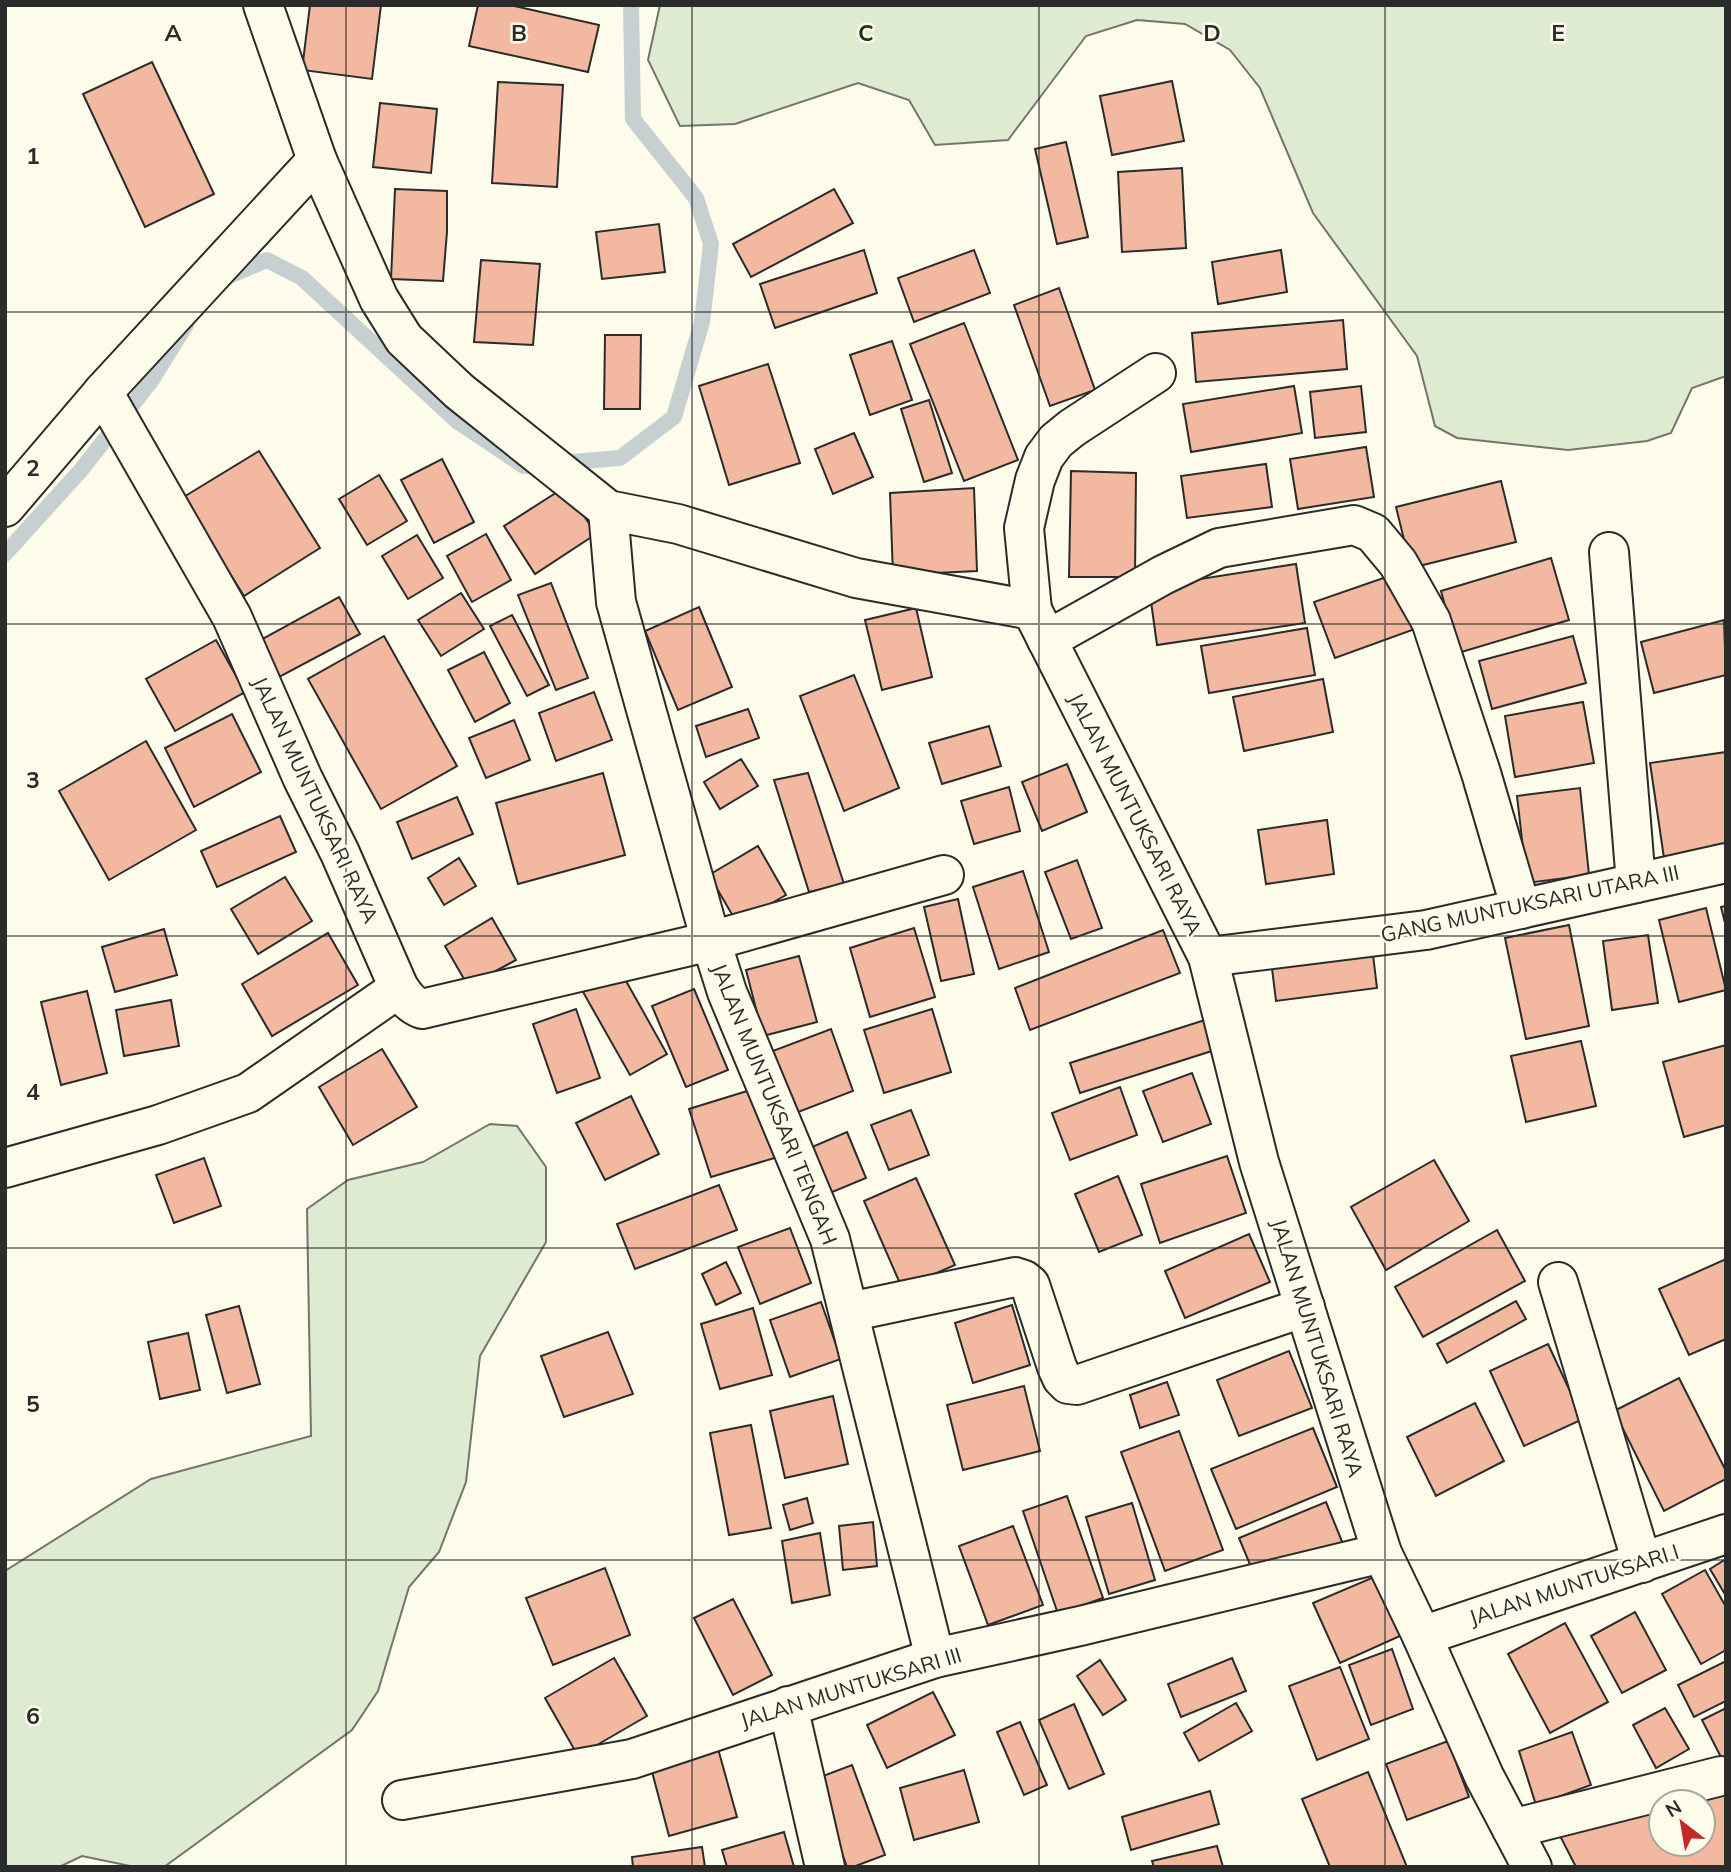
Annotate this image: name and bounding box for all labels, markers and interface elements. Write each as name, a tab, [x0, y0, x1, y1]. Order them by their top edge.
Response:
text: A	[164, 18, 182, 47]
text: B	[511, 18, 527, 47]
text: C	[858, 18, 874, 47]
text: D	[1203, 18, 1221, 47]
text: E	[1551, 18, 1565, 47]
text: 1	[26, 141, 40, 170]
text: 2	[26, 453, 40, 482]
street label: JALAN MUNTUKSARI RAYA	[247, 672, 385, 927]
street label: JALAN MUNTUKSARI RAYA	[1063, 688, 1209, 940]
text: 3	[26, 765, 40, 794]
street label: GANG MUNTUKSARI UTARA III	[1378, 859, 1681, 947]
street label: JALAN MUNTUKSARI TENGAH	[706, 959, 843, 1248]
text: 4	[26, 1077, 40, 1106]
street label: JALAN MUNTUKSARI RAYA	[1266, 1215, 1370, 1481]
text: 5	[26, 1389, 40, 1418]
street label: JALAN MUNTUKSARI I	[1465, 1538, 1682, 1630]
street label: JALAN MUNTUKSARI III	[737, 1641, 964, 1733]
text: 6	[26, 1701, 40, 1730]
north arrow	[1647, 1788, 1717, 1858]
text: N	[1661, 1794, 1686, 1822]

